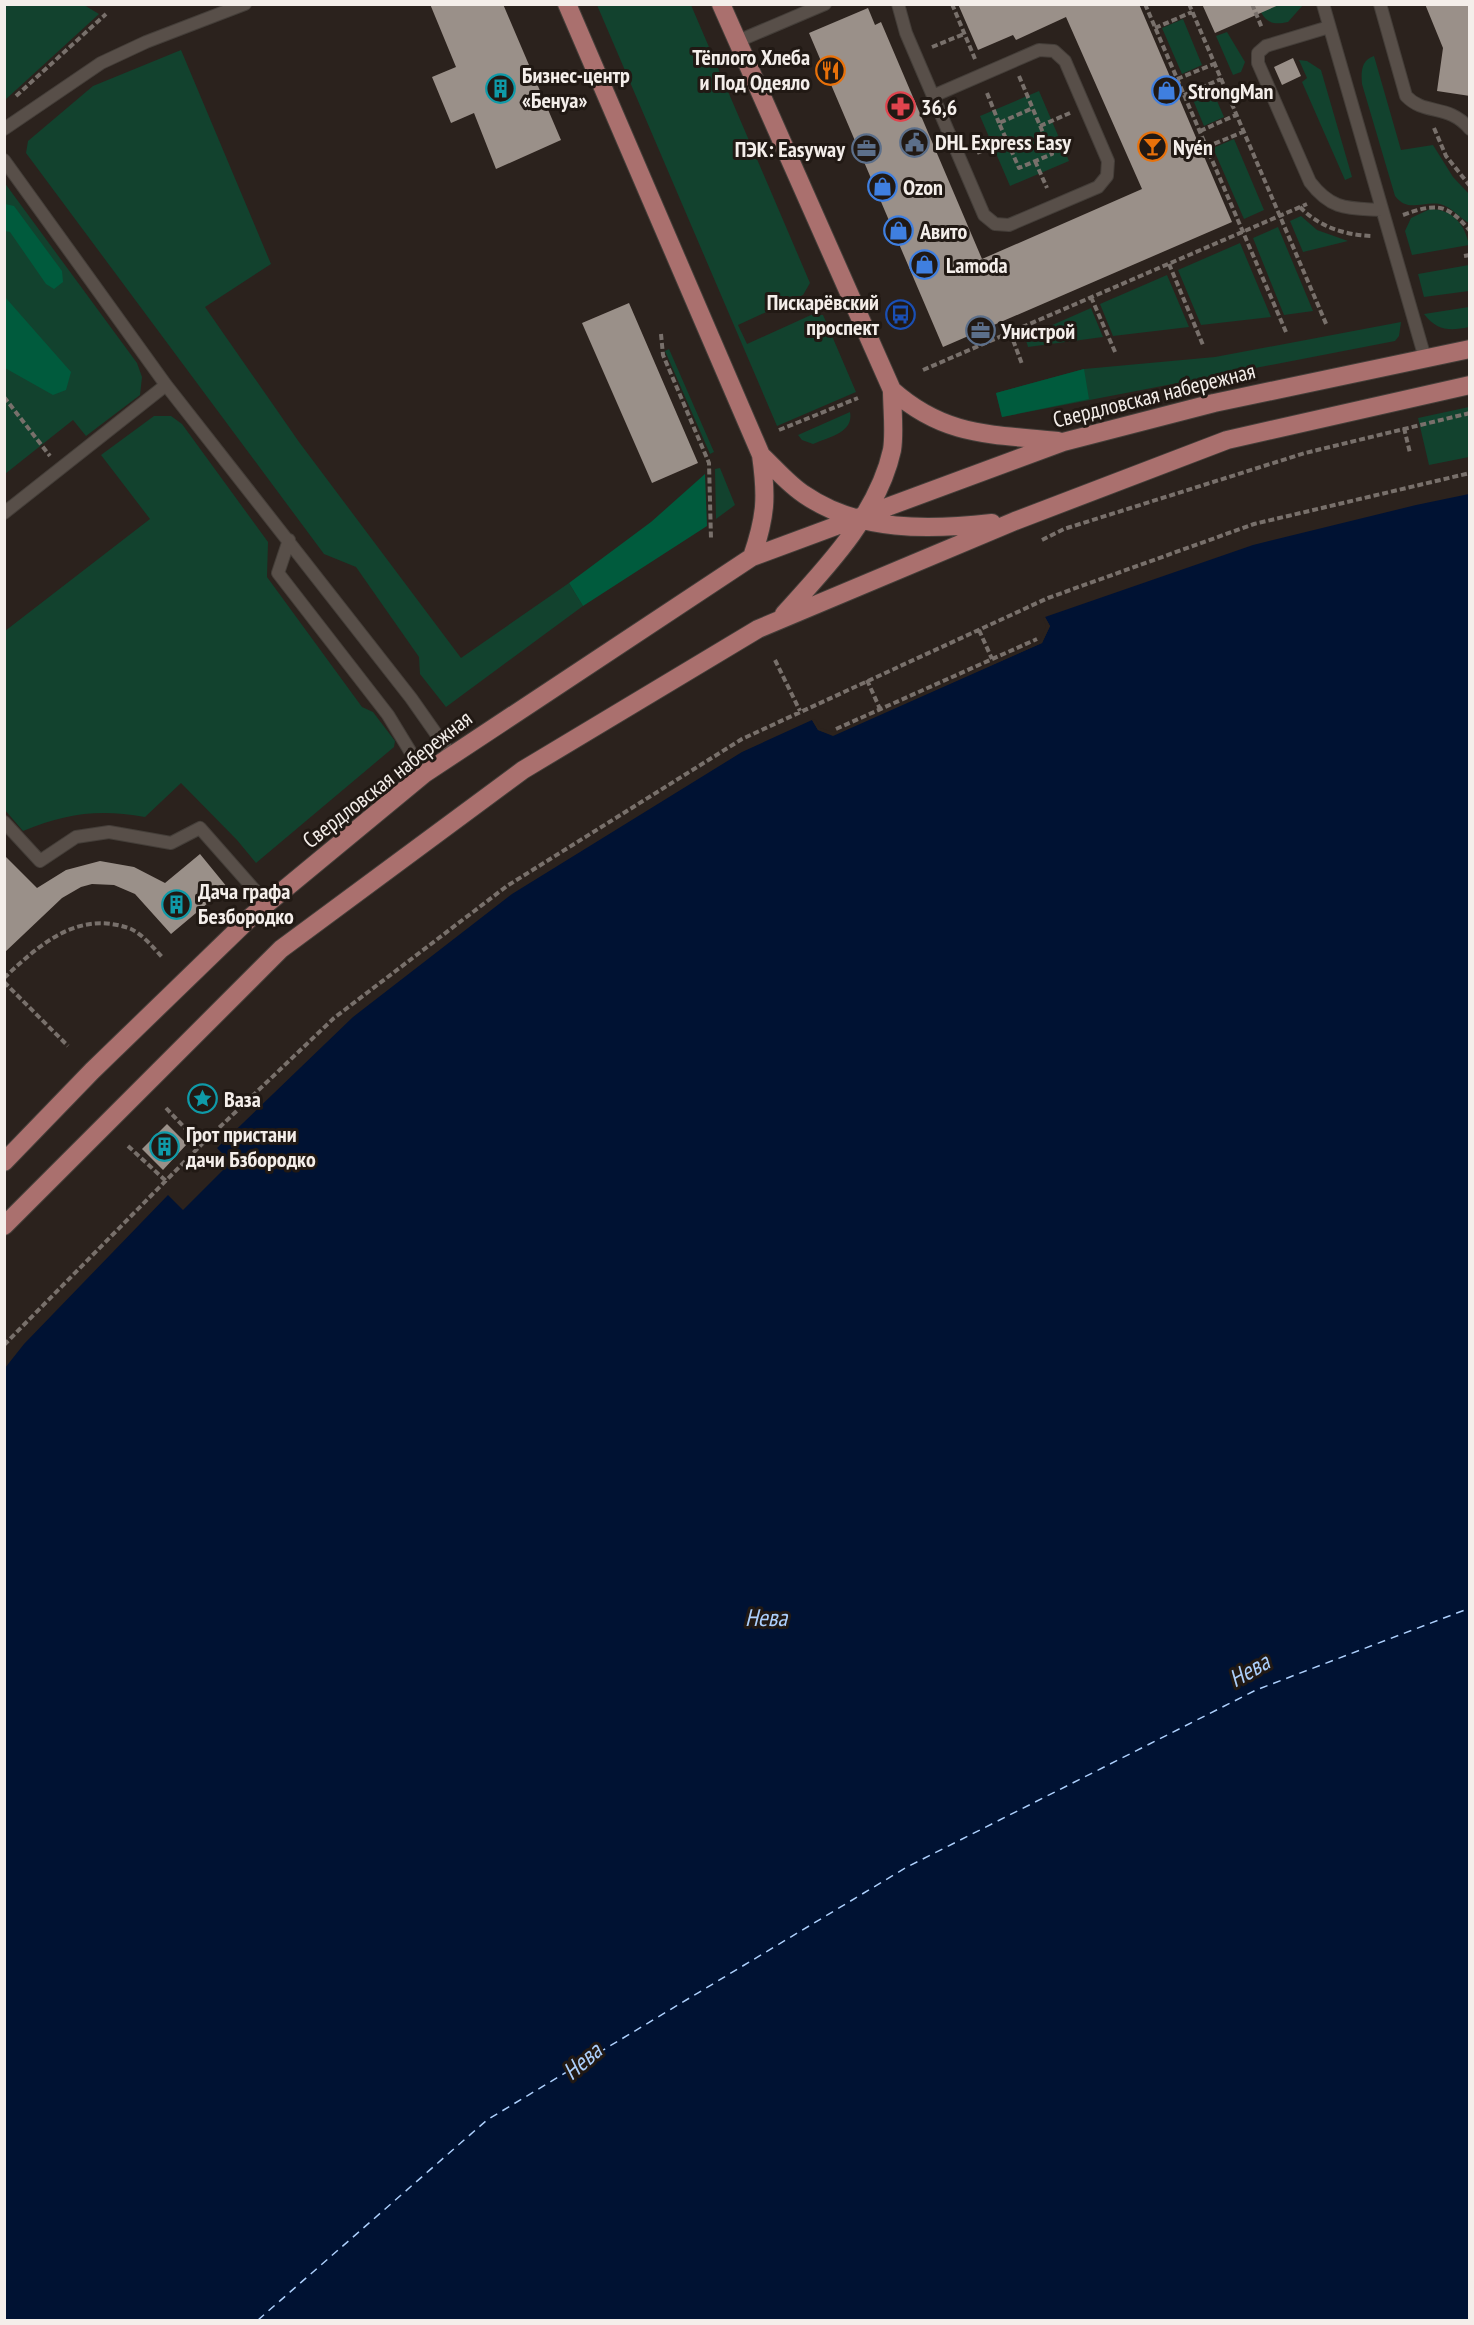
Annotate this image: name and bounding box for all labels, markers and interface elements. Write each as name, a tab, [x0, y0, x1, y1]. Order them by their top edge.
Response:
place label: Тёплого Хлеба и Под Одеяло	[692, 43, 810, 96]
restaurant icon: Тёплого Хлеба и Под Одеяло	[815, 54, 847, 86]
place label: Бизнес-центр «Бенуа»	[522, 61, 630, 114]
building icon: Бизнес-центр «Бенуа»	[485, 72, 517, 104]
shop icon: StrongMan	[1151, 75, 1183, 107]
place label: StrongMan	[1188, 77, 1274, 105]
pharmacy icon: 36,6	[884, 91, 916, 123]
place label: 36,6	[921, 93, 957, 121]
public building icon: DHL Express Easy	[898, 126, 930, 158]
place label: DHL Express Easy	[935, 128, 1072, 156]
bar icon: Nyén	[1136, 131, 1168, 163]
office icon: ПЭК: Easyway	[850, 133, 882, 165]
place label: Nyén	[1173, 133, 1213, 161]
place label: ПЭК: Easyway	[735, 135, 846, 163]
shop icon: Ozon	[866, 171, 898, 203]
place label: Ozon	[903, 173, 943, 201]
shop icon: Авито	[883, 215, 915, 247]
place label: Авито	[919, 217, 968, 245]
shop icon: Lamoda	[909, 249, 941, 281]
place label: Lamoda	[946, 251, 1008, 279]
place label: Пискарёвский проспект	[767, 288, 879, 341]
bus stop icon: Пискарёвский проспект	[884, 299, 916, 331]
office icon: Унистрой	[964, 315, 996, 347]
place label: Унистрой	[1000, 317, 1075, 345]
street label: Свердловская набережная	[1050, 356, 1258, 434]
street label: Свердловская набережная	[297, 704, 477, 854]
place label: Дача графа Безбородко	[198, 877, 294, 930]
building icon: Дача графа Безбородко	[161, 888, 193, 920]
place icon: Ваза	[187, 1083, 219, 1115]
place label: Ваза	[224, 1085, 261, 1113]
place label: Грот пристани дачи Бзбородко	[185, 1120, 316, 1173]
building icon: Грот пристани дачи Бзбородко	[149, 1131, 181, 1163]
water label: Нева	[745, 1602, 788, 1633]
water label: Нева	[1223, 1645, 1276, 1694]
water label: Нева	[556, 2035, 609, 2086]

